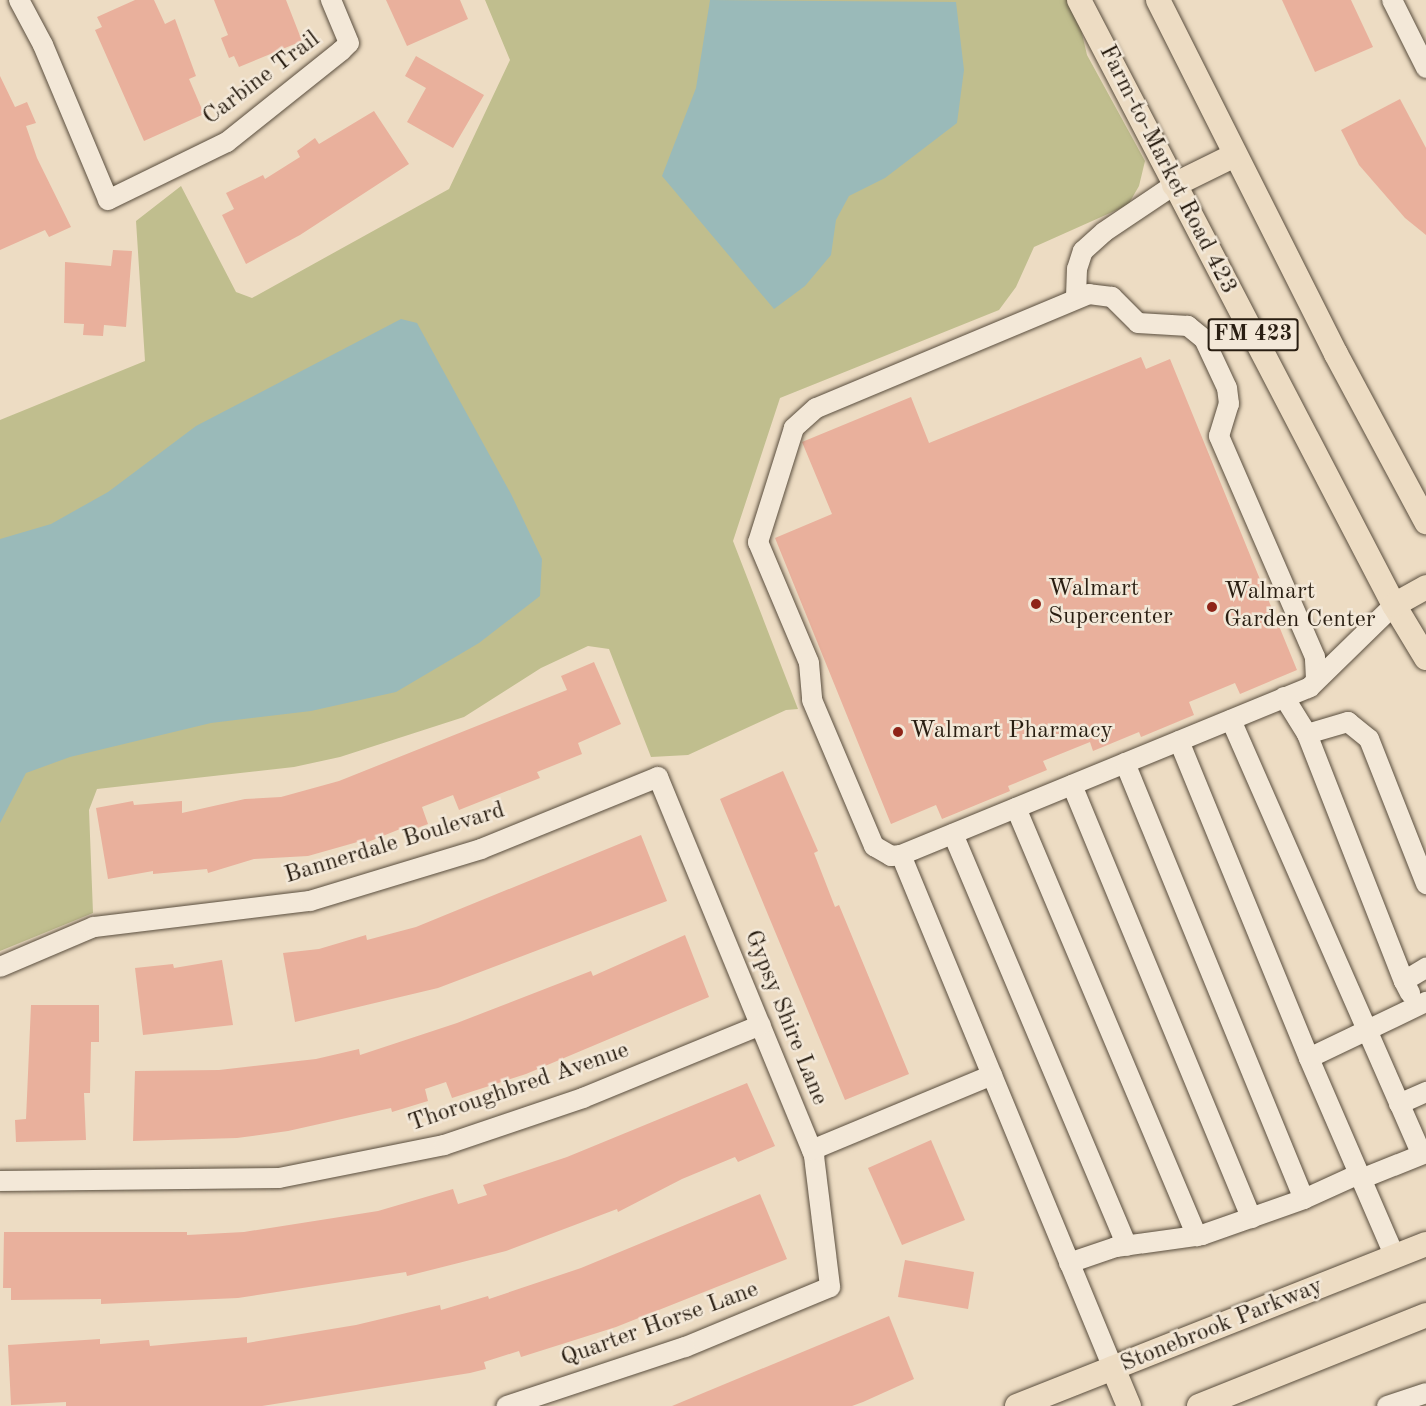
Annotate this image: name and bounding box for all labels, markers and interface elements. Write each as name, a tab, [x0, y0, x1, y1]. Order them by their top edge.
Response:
street label: Carbine Trail	[198, 26, 326, 132]
street label: Farm-to-Market Road 423	[1092, 41, 1242, 299]
road number: FM 423	[1206, 316, 1300, 354]
place label: Walmart Supercenter	[1048, 576, 1173, 632]
place label: Walmart Garden Center	[1224, 579, 1376, 635]
marker: Walmart Supercenter	[1029, 597, 1043, 611]
marker: Walmart Garden Center	[1205, 600, 1219, 614]
place label: Walmart Pharmacy	[910, 718, 1113, 746]
marker: Walmart Pharmacy	[891, 725, 905, 739]
street label: Bannerdale Boulevard	[281, 797, 509, 891]
street label: Gypsy Shire Lane	[737, 926, 833, 1110]
street label: Thoroughbred Avenue	[405, 1037, 633, 1139]
street label: Stonebrook Parkway	[1117, 1272, 1327, 1380]
street label: Quarter Horse Lane	[557, 1276, 763, 1374]

